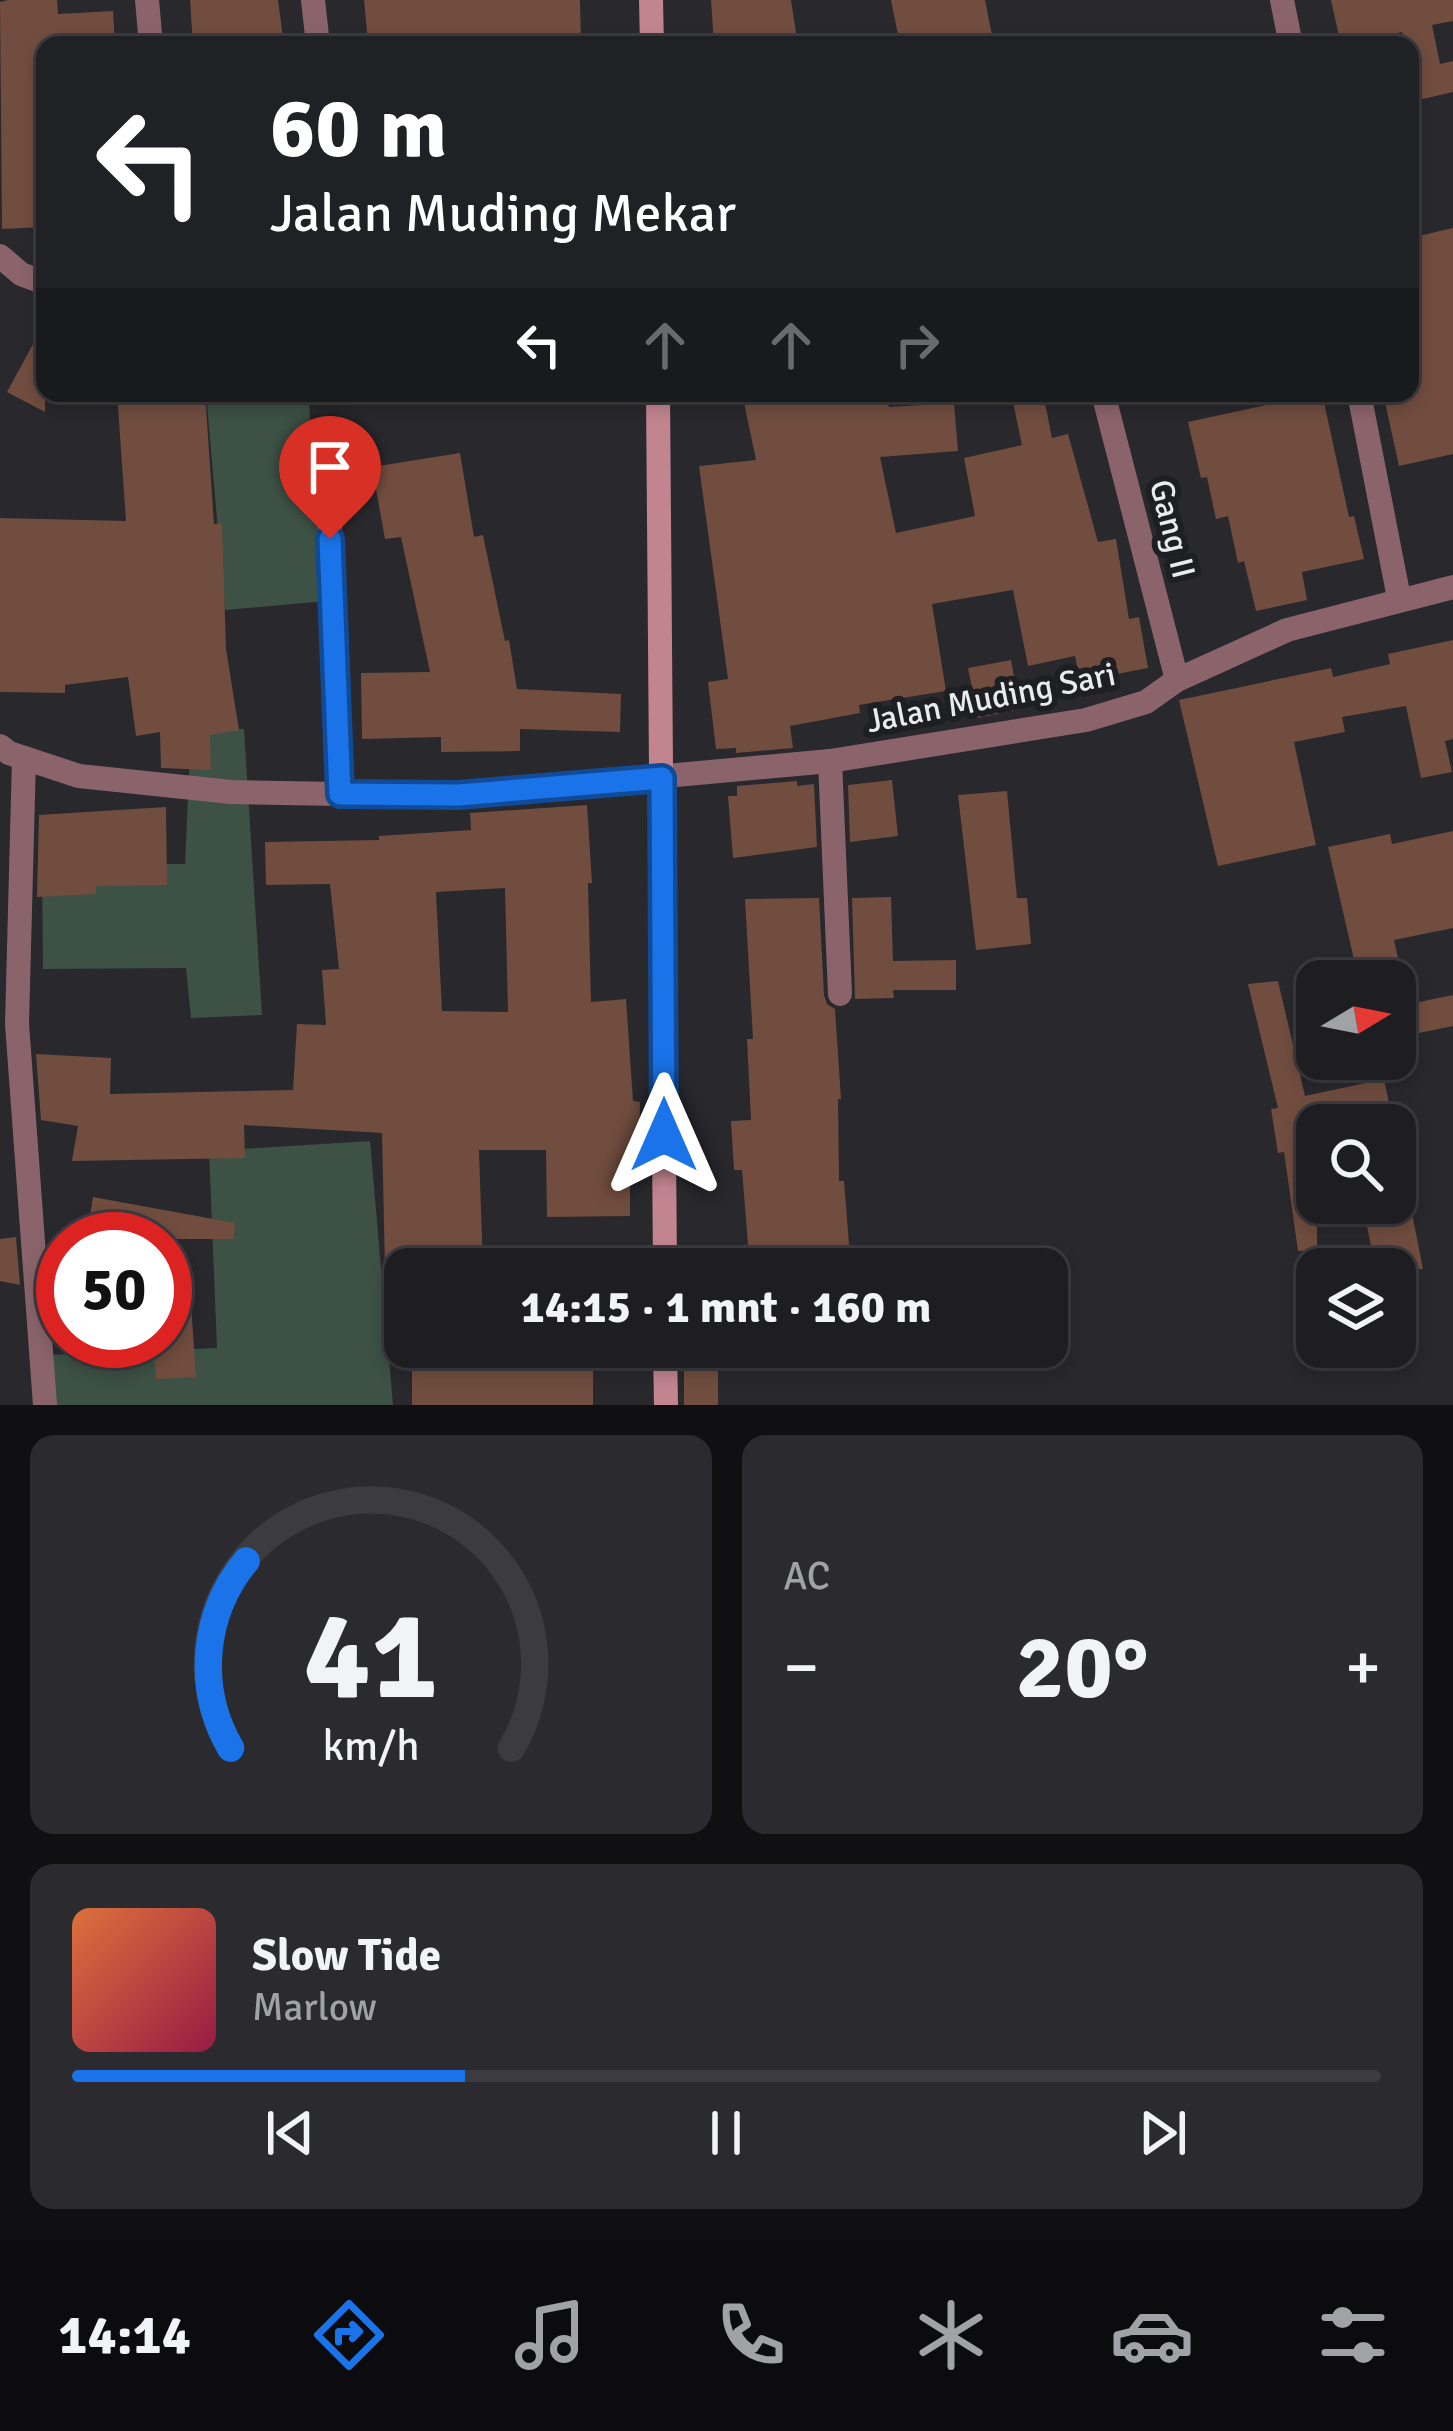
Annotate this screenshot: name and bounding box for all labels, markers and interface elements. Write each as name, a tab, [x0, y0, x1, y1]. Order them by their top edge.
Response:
text: 60 m	[270, 77, 447, 181]
icon: left	[72, 84, 228, 240]
text: Jalan Muding Mekar	[270, 180, 736, 247]
icon: left	[506, 312, 572, 378]
icon: ahead	[632, 312, 698, 378]
icon: ahead	[758, 312, 824, 378]
icon: right	[884, 312, 950, 378]
pin	[279, 416, 381, 539]
icon: arrive	[297, 434, 363, 500]
street label: Gang II	[1140, 476, 1204, 582]
street label: Jalan Muding Sari	[863, 654, 1119, 742]
north arrow	[1296, 960, 1416, 1080]
map controls	[1296, 960, 1416, 1368]
position arrow	[601, 1072, 727, 1198]
button: search	[1296, 1104, 1416, 1224]
speed limit sign: 50	[36, 1212, 192, 1368]
button: layers	[1296, 1248, 1416, 1368]
text: 14:15 · 1 mnt · 160 m	[521, 1280, 931, 1335]
text: AC	[784, 1552, 830, 1600]
text: 41	[303, 1580, 438, 1733]
text: 20°	[1016, 1612, 1149, 1723]
text: −	[784, 1627, 819, 1708]
text: +	[1345, 1627, 1381, 1708]
text: km/h	[322, 1719, 419, 1772]
text: Slow Tide	[252, 1928, 441, 1983]
text: Marlow	[252, 1983, 377, 2031]
icon: previous	[257, 2100, 323, 2166]
icon: pause	[693, 2100, 759, 2166]
icon: next	[1130, 2100, 1196, 2166]
icon: directions	[307, 2293, 391, 2377]
icon: music	[508, 2293, 592, 2377]
icon: phone	[709, 2293, 793, 2377]
icon: climate	[909, 2293, 993, 2377]
icon: car	[1110, 2293, 1194, 2377]
icon: filters	[1311, 2293, 1395, 2377]
text: 14:14	[58, 2302, 191, 2369]

